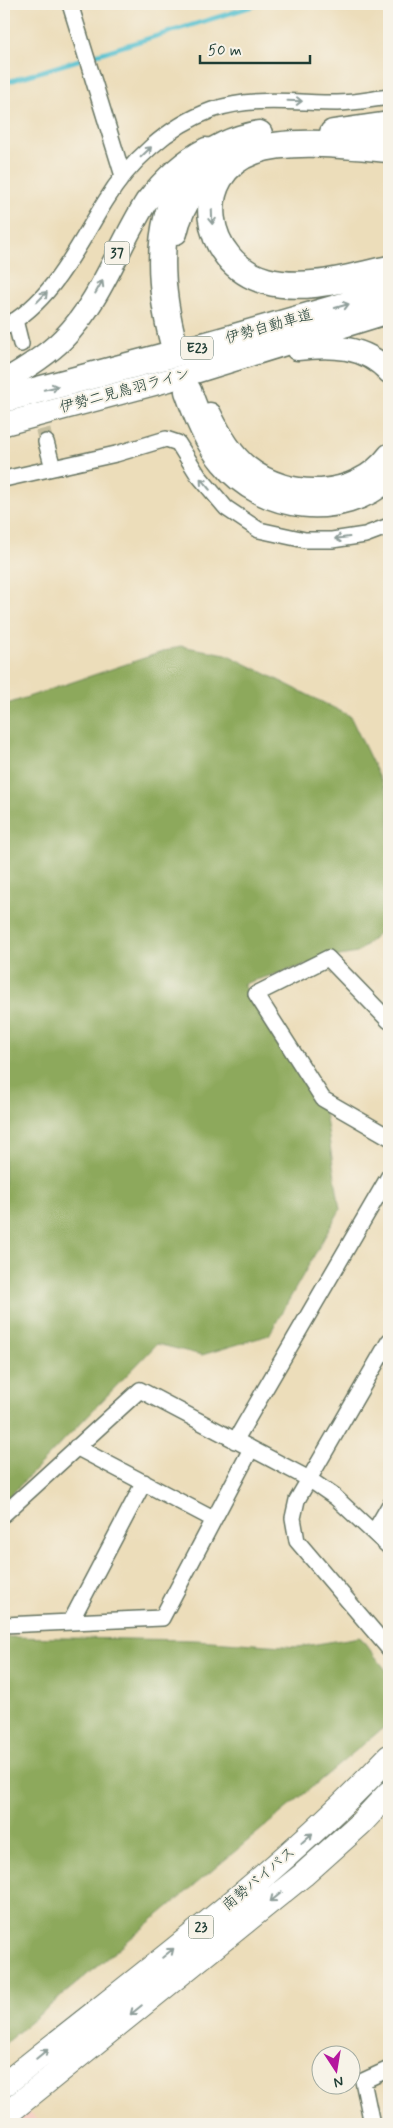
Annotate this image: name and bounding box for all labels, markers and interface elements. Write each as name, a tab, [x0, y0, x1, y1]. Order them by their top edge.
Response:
scale bar	[200, 32, 310, 64]
text: 50 m	[208, 41, 242, 61]
one-way arrow	[287, 97, 303, 106]
one-way arrow	[140, 146, 152, 158]
one-way arrow	[208, 208, 217, 224]
road number: 37	[104, 242, 130, 264]
one-way arrow	[94, 279, 104, 294]
one-way arrow	[36, 291, 48, 303]
one-way arrow	[334, 301, 350, 311]
street label: 伊勢自動車道	[223, 305, 315, 349]
road number: E23	[181, 336, 213, 359]
street label: 伊勢二見鳥羽ライン	[57, 364, 193, 418]
one-way arrow	[43, 383, 59, 392]
one-way arrow	[200, 478, 211, 491]
one-way arrow	[335, 533, 351, 543]
one-way arrow	[300, 1832, 313, 1844]
street label: 南勢バイパス	[218, 1843, 300, 1915]
one-way arrow	[270, 1891, 283, 1902]
road number: 23	[188, 1915, 214, 1938]
one-way arrow	[162, 1947, 175, 1958]
one-way arrow	[130, 2004, 143, 2015]
north arrow	[310, 2046, 360, 2096]
one-way arrow	[35, 2049, 48, 2060]
text: N	[332, 2072, 345, 2092]

